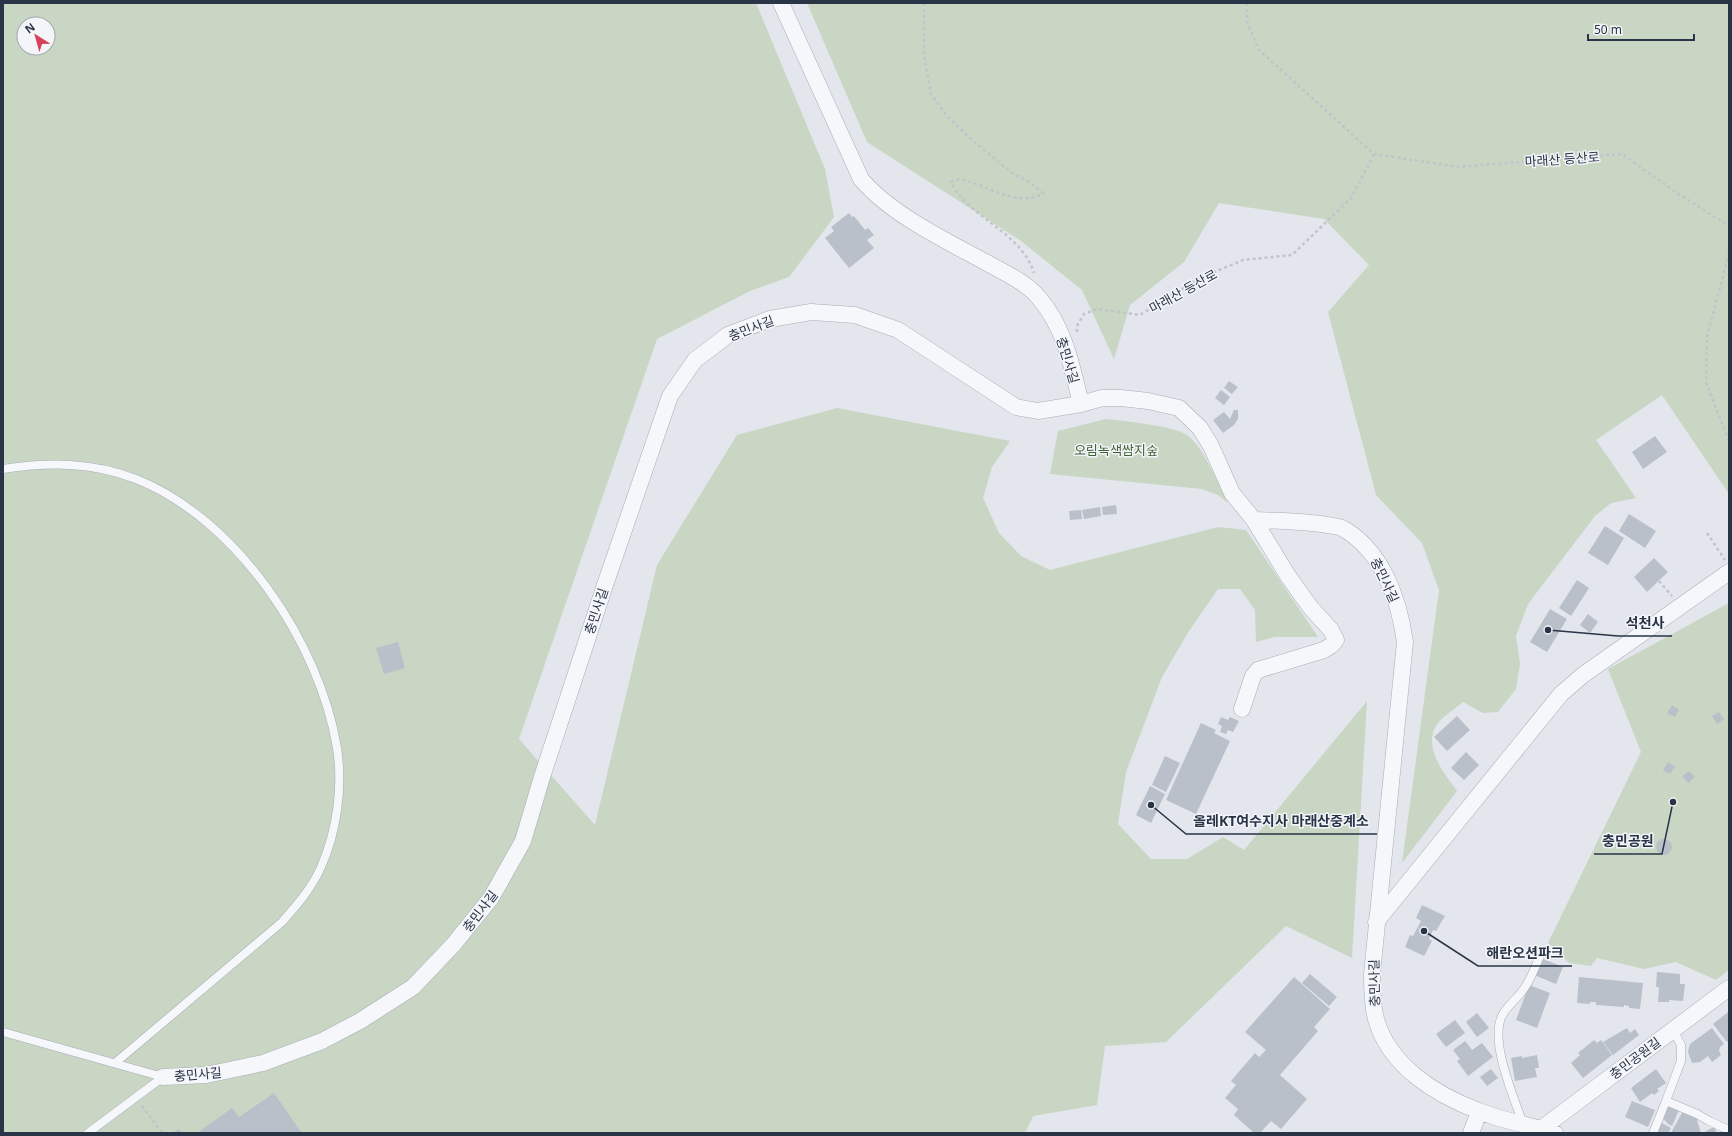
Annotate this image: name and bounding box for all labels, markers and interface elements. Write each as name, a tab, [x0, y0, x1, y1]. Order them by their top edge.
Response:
north arrow	[16, 16, 56, 56]
scale bar	[1588, 16, 1694, 42]
text: N	[22, 19, 38, 36]
text: 50 m	[1594, 21, 1622, 38]
street label: 마래산 등산로	[1524, 147, 1600, 171]
street label: 마래산 등산로	[1146, 265, 1220, 317]
street label: 충민사길	[725, 311, 777, 345]
street label: 충민사길	[1052, 334, 1084, 386]
park label: 오림녹색쌈지숲	[1074, 441, 1158, 459]
street label: 충민사길	[1367, 555, 1403, 605]
street label: 충민사길	[580, 585, 612, 637]
callout: 석천사	[1618, 610, 1672, 636]
text: 석천사	[1626, 613, 1664, 632]
callout: 올레KT여수지사 마래산중계소	[1186, 808, 1377, 834]
text: 올레KT여수지사 마래산중계소	[1193, 811, 1369, 830]
callout: 충민공원	[1594, 828, 1662, 854]
text: 충민공원	[1602, 831, 1654, 850]
street label: 충민사길	[458, 886, 502, 936]
callout: 해란오션파크	[1478, 940, 1572, 966]
text: 해란오션파크	[1486, 943, 1564, 962]
street label: 충민사길	[1365, 959, 1383, 1007]
street label: 충민공원길	[1606, 1033, 1664, 1083]
street label: 충민사길	[173, 1063, 223, 1085]

